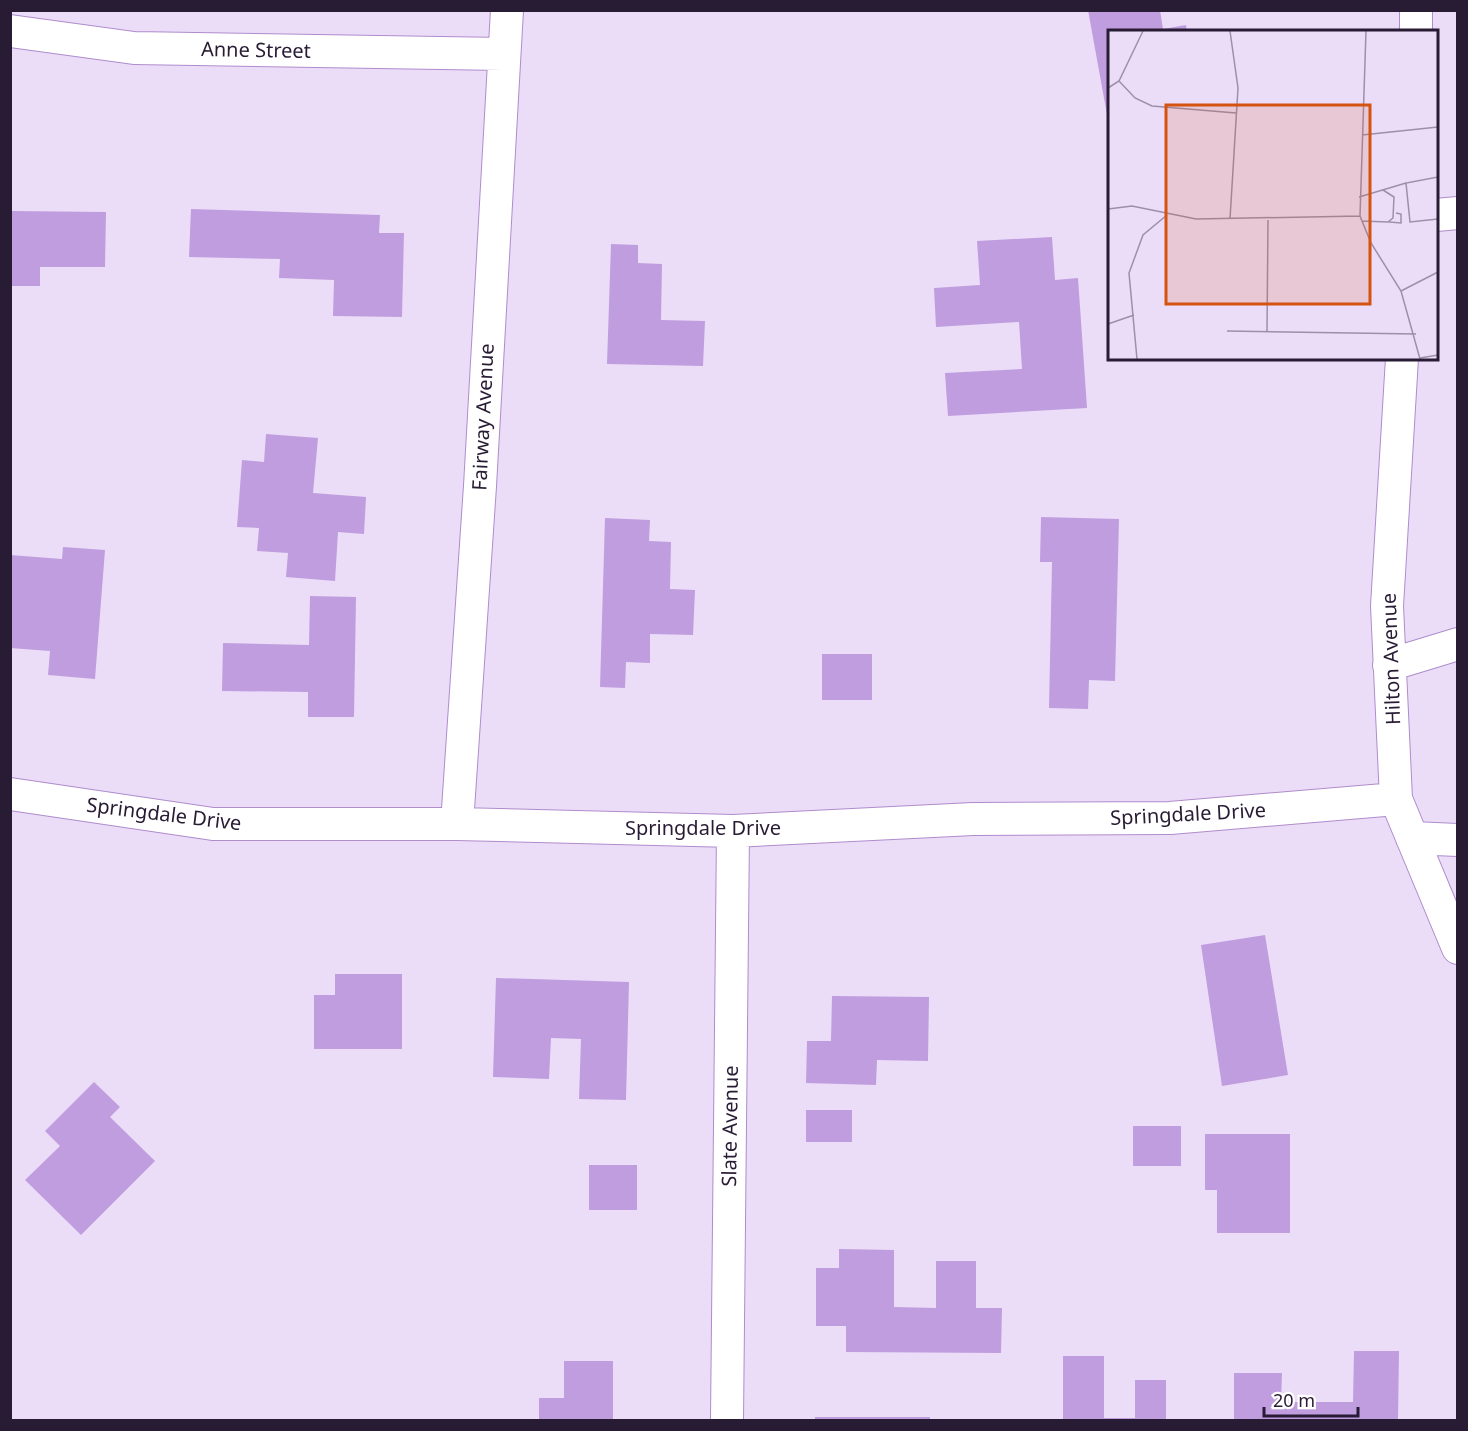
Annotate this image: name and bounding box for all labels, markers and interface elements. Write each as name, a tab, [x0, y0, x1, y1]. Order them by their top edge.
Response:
inset map	[1108, 30, 1438, 360]
street label: Anne Street	[201, 35, 311, 64]
street label: Fairway Avenue	[465, 343, 500, 491]
street label: Hilton Avenue	[1375, 592, 1406, 726]
street label: Springdale Drive	[85, 791, 243, 836]
street label: Springdale Drive	[1109, 796, 1267, 831]
street label: Springdale Drive	[625, 814, 781, 841]
street label: Slate Avenue	[715, 1065, 744, 1187]
scale bar	[1264, 1380, 1358, 1418]
text: 20 m	[1273, 1388, 1315, 1412]

